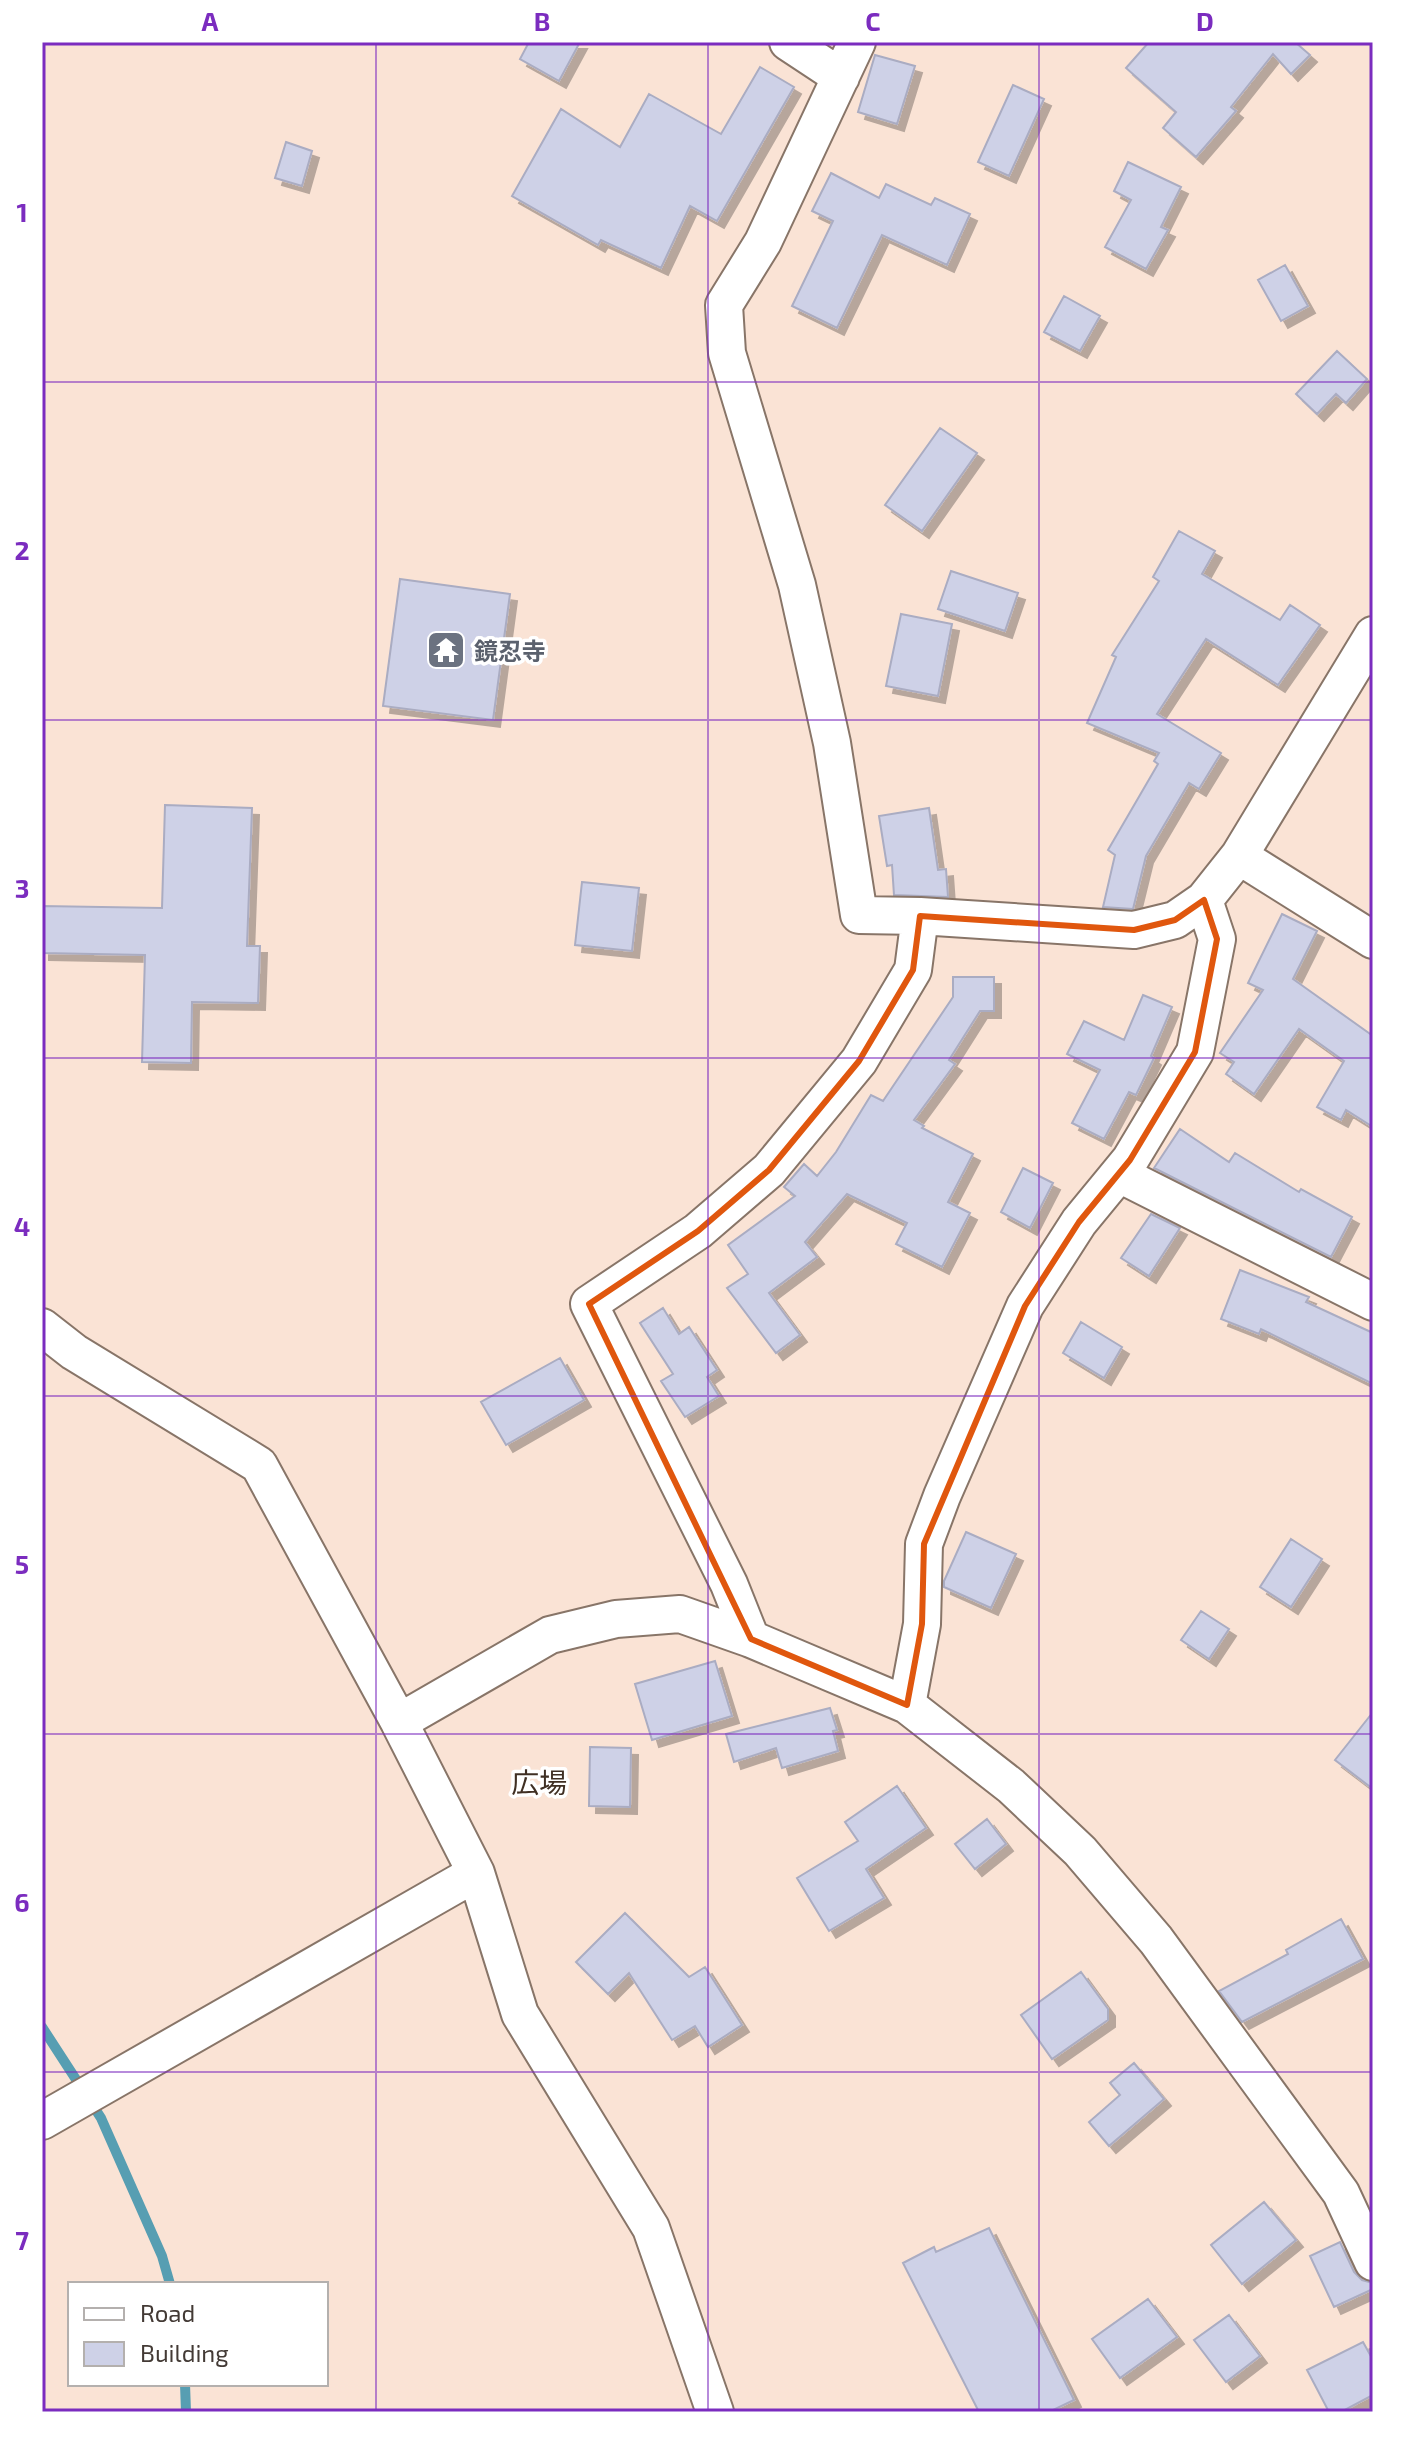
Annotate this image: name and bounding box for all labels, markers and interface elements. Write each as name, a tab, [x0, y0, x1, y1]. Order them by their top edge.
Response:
text: A	[202, 5, 219, 36]
text: B	[534, 5, 550, 36]
text: C	[865, 5, 881, 36]
text: D	[1196, 5, 1214, 36]
text: 1	[16, 196, 28, 227]
text: 2	[14, 534, 30, 565]
temple icon: 鏡忍寺	[425, 629, 467, 671]
place label: 鏡忍寺	[474, 636, 546, 665]
text: 3	[15, 872, 29, 903]
text: 4	[14, 1210, 30, 1241]
text: 5	[15, 1548, 29, 1579]
district label: 広場	[511, 1765, 567, 1799]
text: 6	[14, 1886, 30, 1917]
text: 7	[15, 2224, 29, 2255]
legend	[68, 2282, 328, 2386]
text: Road	[140, 2298, 195, 2327]
text: Building	[140, 2338, 229, 2367]

